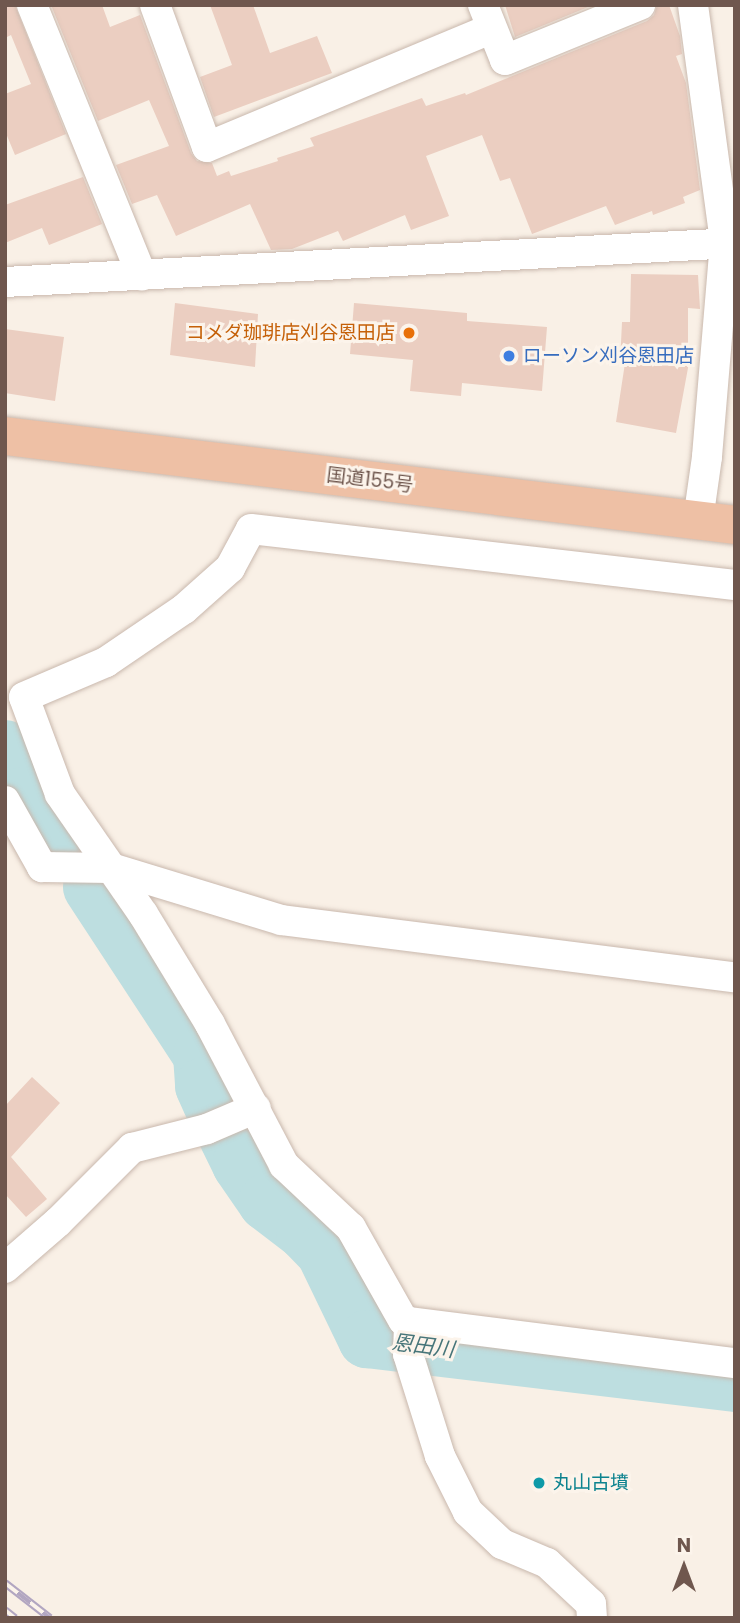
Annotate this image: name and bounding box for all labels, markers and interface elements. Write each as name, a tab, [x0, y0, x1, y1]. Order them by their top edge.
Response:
place label: コメダ珈琲店刈谷恩田店	[186, 322, 395, 344]
marker: コメダ珈琲店刈谷恩田店	[401, 325, 417, 341]
place label: ローソン刈谷恩田店	[523, 345, 694, 367]
marker: ローソン刈谷恩田店	[501, 348, 517, 364]
street label: 国道155号	[325, 463, 415, 497]
water label: 恩田川	[390, 1330, 456, 1362]
place label: 丸山古墳	[553, 1472, 629, 1494]
marker: 丸山古墳	[531, 1475, 547, 1491]
north arrow	[649, 1532, 719, 1602]
text: N	[677, 1532, 691, 1559]

